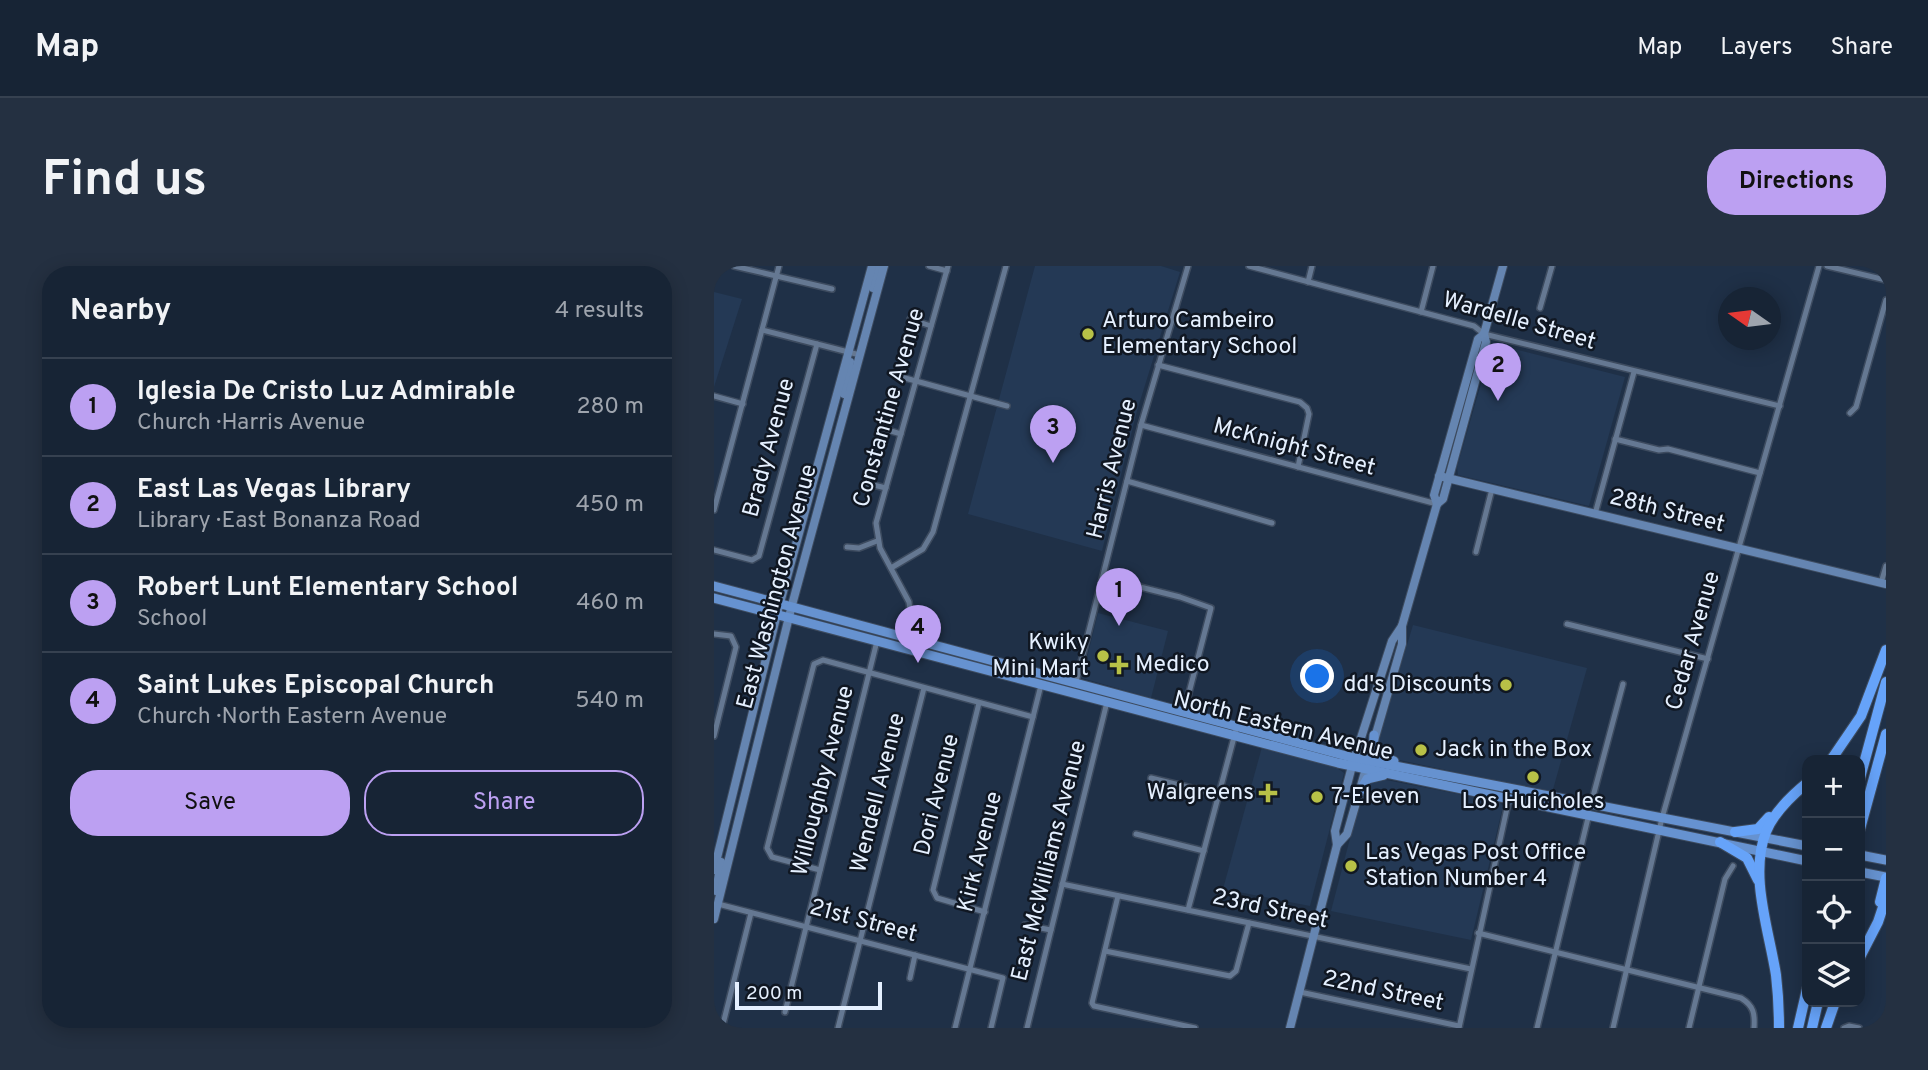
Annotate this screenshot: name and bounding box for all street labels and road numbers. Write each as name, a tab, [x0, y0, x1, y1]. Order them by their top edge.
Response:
street label: Wardelle Street	[1439, 286, 1599, 358]
street label: Constantine Avenue	[848, 305, 932, 511]
street label: Brady Avenue	[738, 375, 802, 521]
street label: Harris Avenue	[1082, 396, 1144, 542]
street label: McKnight Street	[1210, 412, 1378, 484]
street label: East Washington Avenue	[731, 461, 825, 713]
street label: 28th Street	[1606, 484, 1728, 540]
street label: Cedar Avenue	[1660, 568, 1728, 714]
street label: Willoughby Avenue	[786, 683, 862, 879]
street label: North Eastern Avenue	[1170, 686, 1396, 768]
street label: Wendell Avenue	[845, 710, 913, 876]
street label: Dori Avenue	[909, 731, 967, 859]
street label: East McWilliams Avenue	[1006, 738, 1094, 984]
street label: Kirk Avenue	[952, 789, 1010, 915]
street label: 23rd Street	[1209, 884, 1331, 936]
street label: 21st Street	[806, 894, 920, 950]
street label: 22nd Street	[1320, 965, 1446, 1019]

